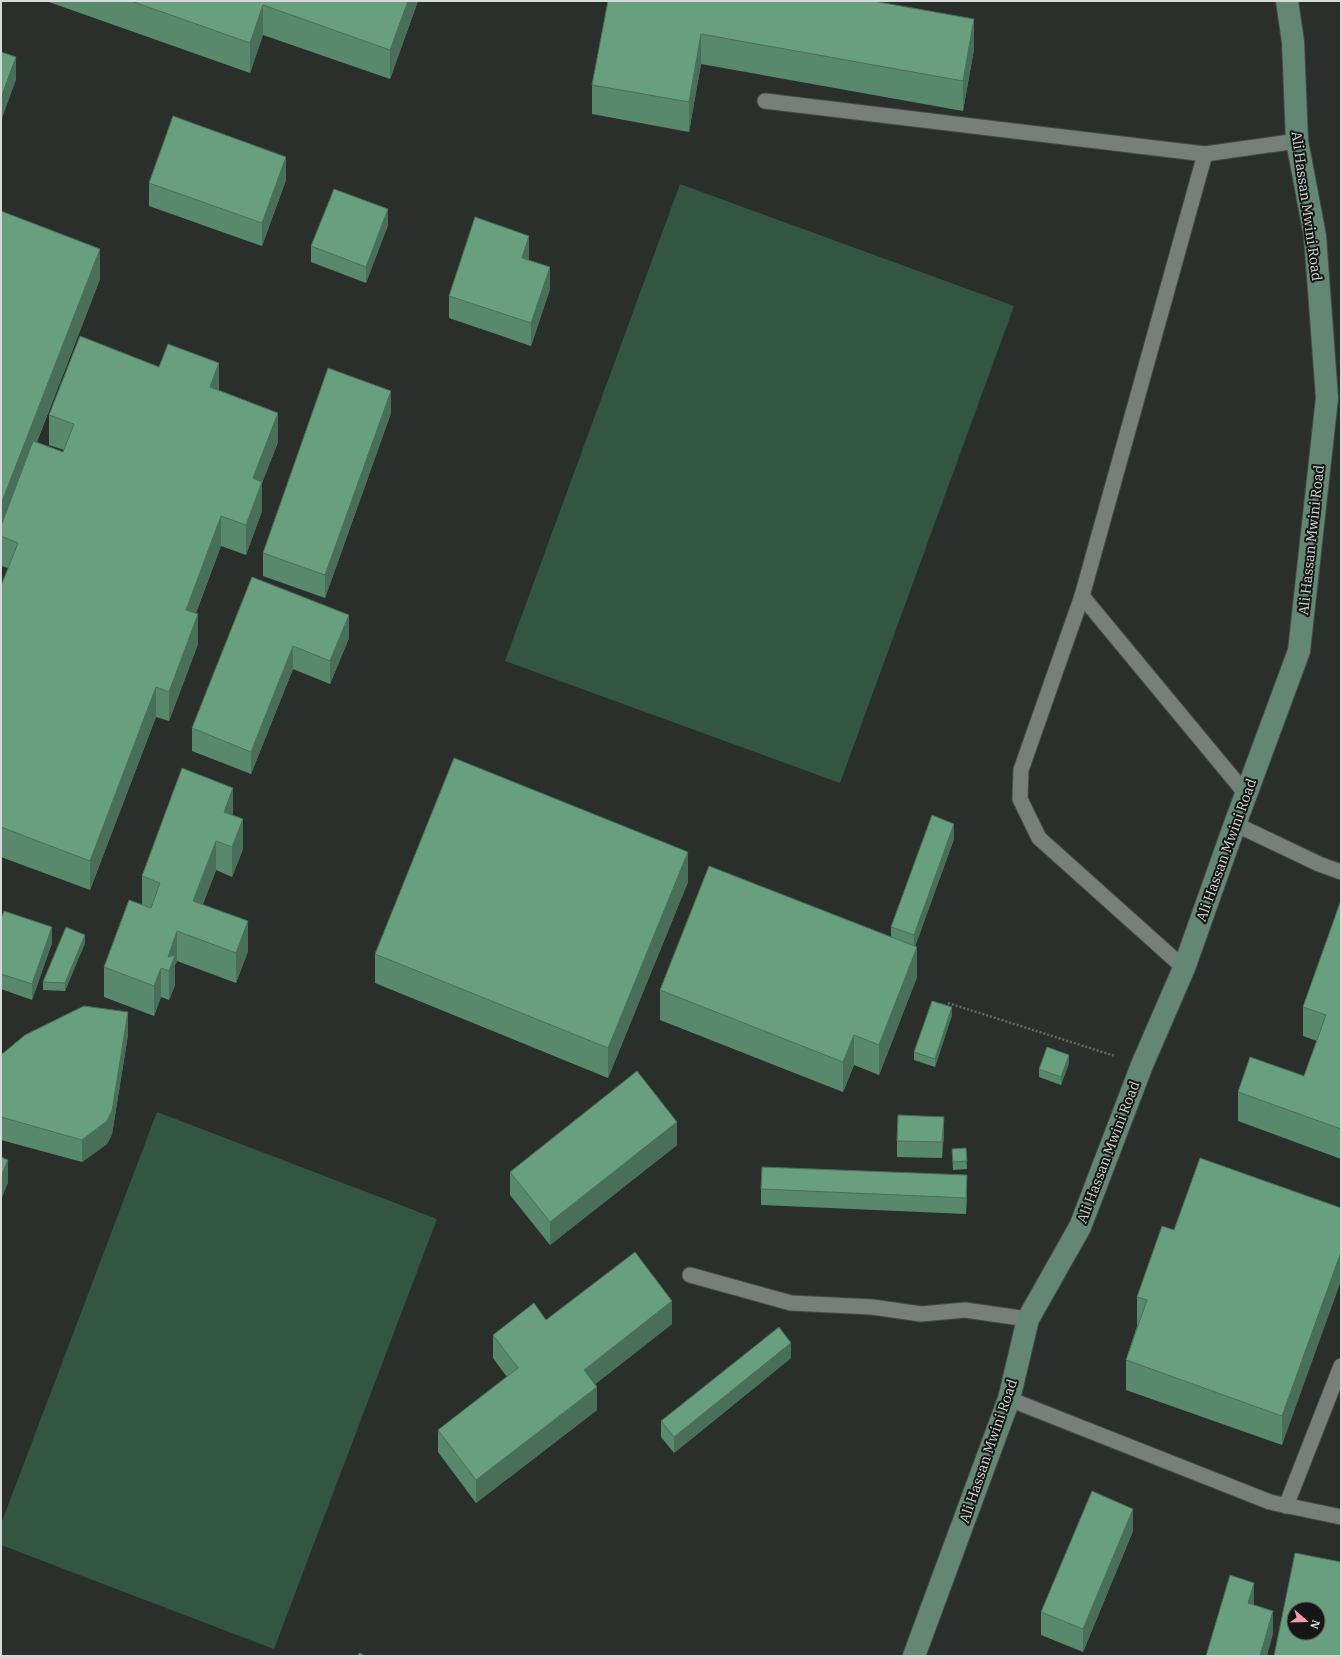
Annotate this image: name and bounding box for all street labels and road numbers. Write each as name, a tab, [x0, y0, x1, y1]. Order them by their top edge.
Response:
street label: Ali Hassan Mwini Road	[1288, 130, 1326, 282]
street label: Ali Hassan Mwini Road	[1294, 464, 1328, 616]
street label: Ali Hassan Mwini Road	[1192, 776, 1260, 924]
street label: Ali Hassan Mwini Road	[1073, 1078, 1144, 1226]
street label: Ali Hassan Mwini Road	[955, 1376, 1021, 1525]

